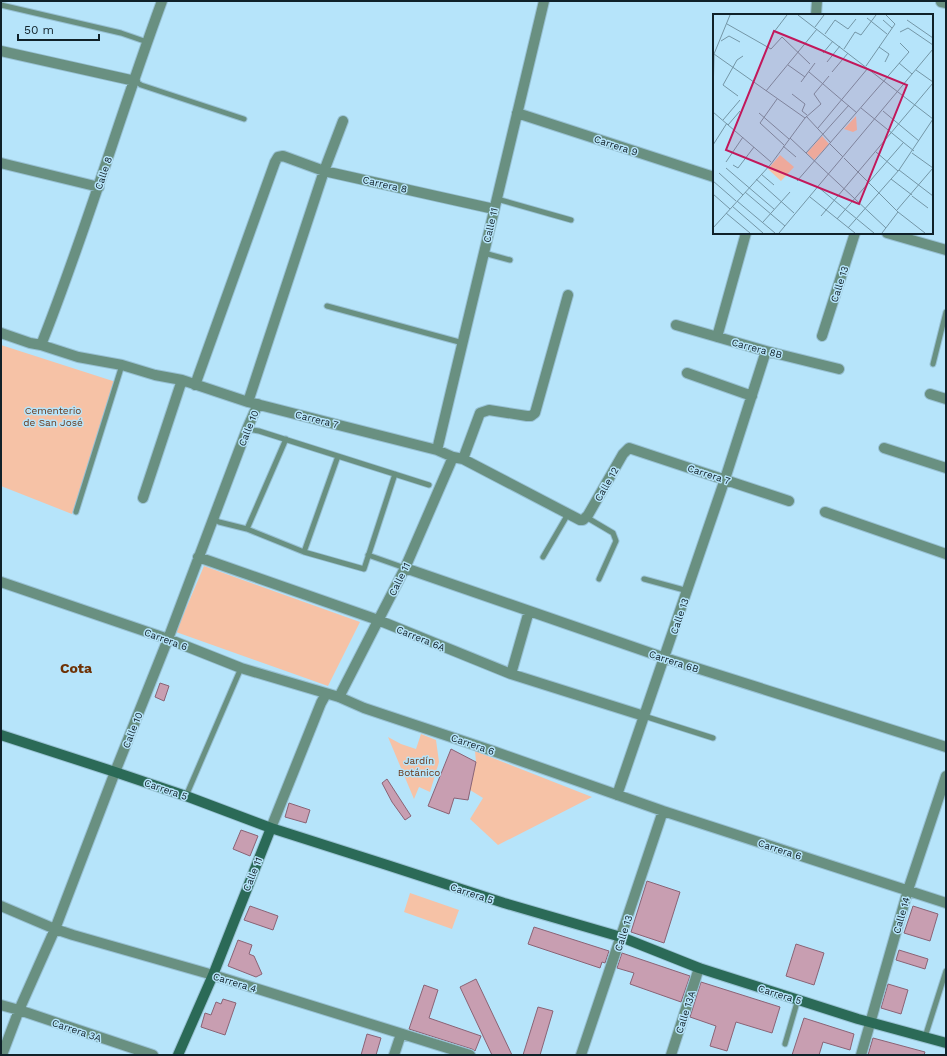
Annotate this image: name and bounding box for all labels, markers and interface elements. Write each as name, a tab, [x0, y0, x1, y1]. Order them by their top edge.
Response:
inset map	[713, 14, 933, 234]
scale bar	[18, 16, 99, 42]
text: 50 m	[24, 23, 54, 37]
street label: Carrera 9	[593, 133, 639, 158]
street label: Calle 8	[93, 155, 114, 191]
street label: Carrera 8	[362, 174, 408, 195]
street label: Calle 11	[481, 207, 500, 244]
street label: Calle 13	[828, 265, 851, 304]
street label: Carrera 8B	[730, 336, 783, 360]
park label: Cementerio de San José	[23, 405, 83, 428]
street label: Calle 10	[236, 409, 261, 448]
street label: Carrera 7	[294, 409, 340, 430]
street label: Carrera 7	[686, 462, 732, 487]
street label: Calle 12	[592, 465, 621, 503]
street label: Calle 11	[387, 561, 412, 598]
street label: Calle 13	[668, 597, 691, 636]
street label: Carrera 6A	[395, 624, 447, 653]
street label: Carrera 6	[143, 627, 189, 652]
street label: Carrera 6B	[648, 648, 700, 675]
district label: Cota	[60, 660, 93, 676]
street label: Calle 10	[120, 711, 145, 750]
street label: Carrera 6	[450, 732, 496, 757]
park label: Jardín Botánico	[398, 755, 440, 778]
street label: Carrera 5	[143, 777, 189, 802]
street label: Carrera 6	[757, 837, 803, 862]
street label: Calle 11	[241, 856, 264, 893]
street label: Carrera 5	[449, 881, 495, 906]
street label: Calle 14	[891, 896, 912, 935]
street label: Calle 13	[612, 914, 635, 953]
street label: Carrera 4	[212, 971, 258, 994]
street label: Carrera 5	[757, 983, 803, 1006]
street label: Calle 13A	[673, 989, 698, 1035]
street label: Carrera 3A	[51, 1017, 103, 1044]

